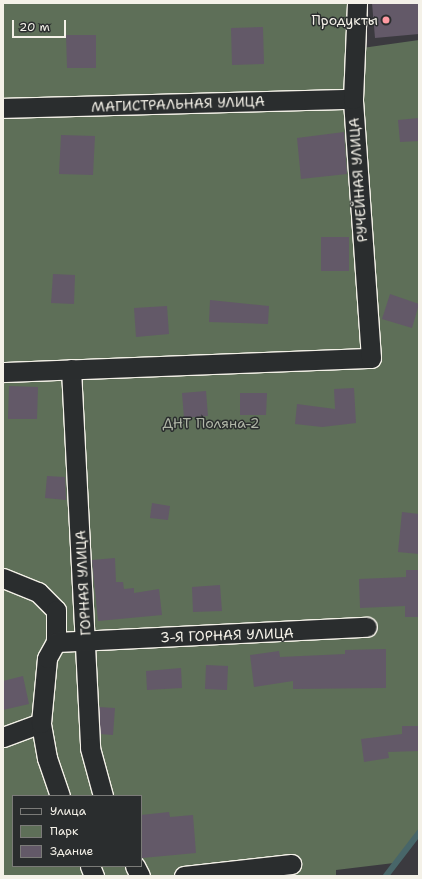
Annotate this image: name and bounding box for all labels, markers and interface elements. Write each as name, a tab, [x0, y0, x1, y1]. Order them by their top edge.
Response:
scale bar	[14, 12, 68, 38]
place label: Продукты	[311, 12, 378, 28]
marker: Продукты	[381, 15, 391, 25]
text: 20 m	[19, 19, 50, 35]
street label: МАГИСТРАЛЬНАЯ УЛИЦА	[91, 93, 265, 115]
street label: РУЧЕЙНАЯ УЛИЦА	[345, 117, 371, 243]
park label: ДНТ Поляна-2	[162, 415, 260, 431]
street label: ГОРНАЯ УЛИЦА	[72, 530, 94, 636]
street label: 3-Я ГОРНАЯ УЛИЦА	[160, 624, 294, 646]
legend	[12, 795, 142, 867]
text: Улица	[50, 803, 86, 819]
text: Парк	[50, 823, 78, 839]
text: Здание	[50, 843, 93, 859]

